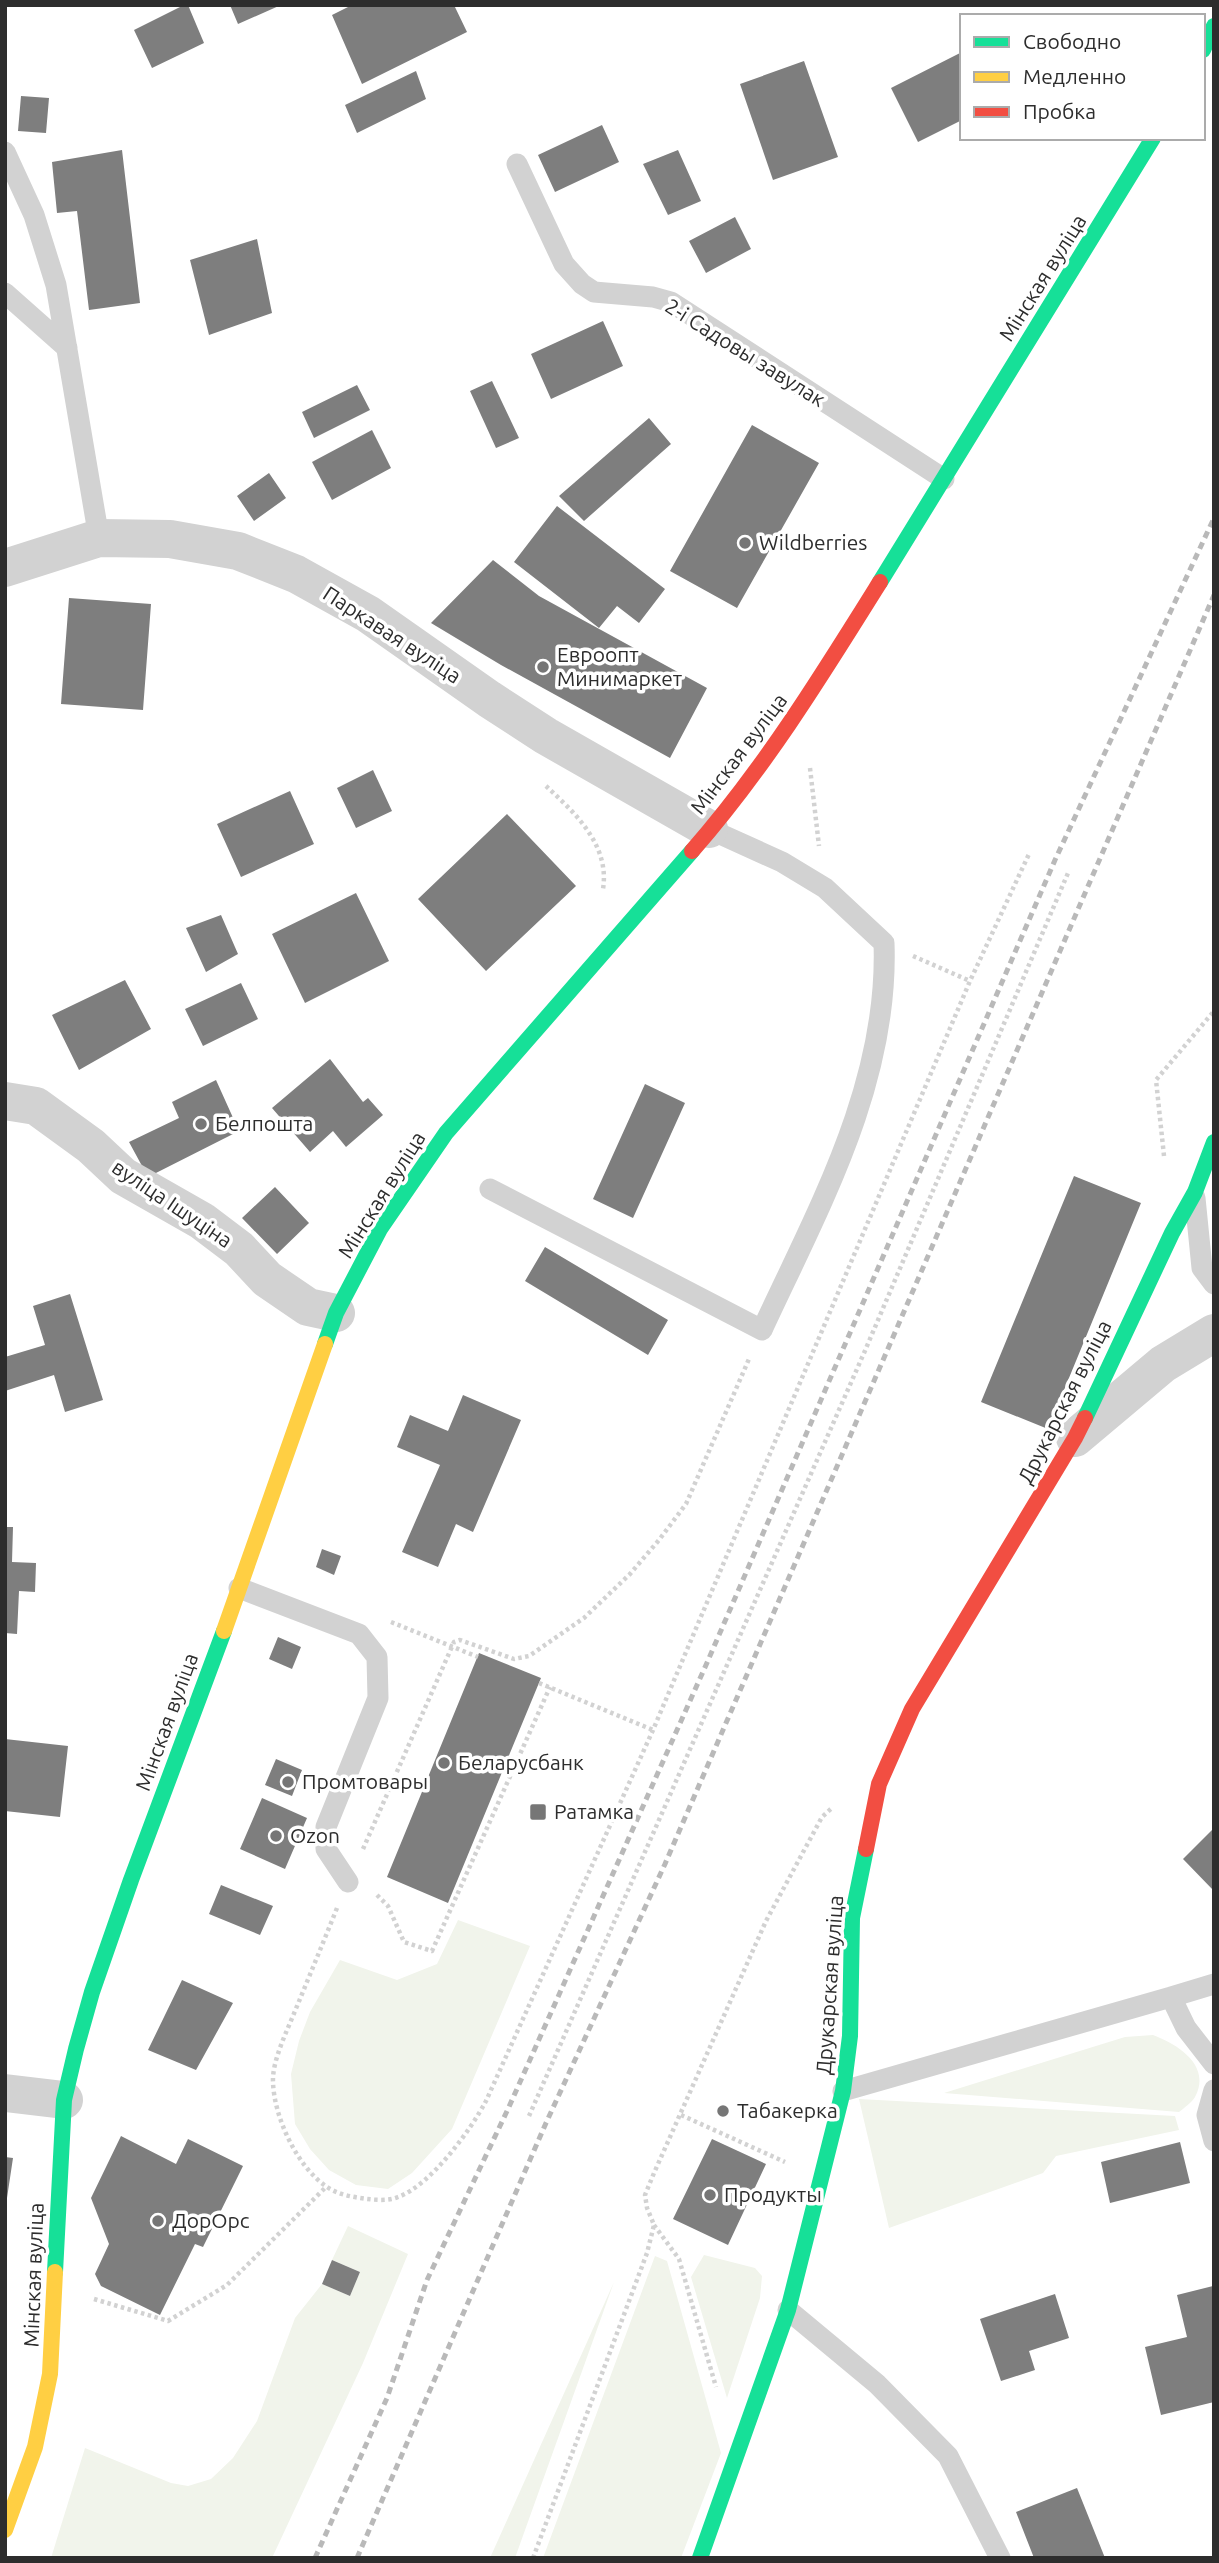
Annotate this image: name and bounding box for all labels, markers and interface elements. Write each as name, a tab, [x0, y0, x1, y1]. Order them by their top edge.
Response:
legend	[960, 14, 1205, 140]
text: Свободно	[1023, 29, 1121, 53]
text: Медленно	[1023, 64, 1126, 88]
text: Пробка	[1023, 99, 1096, 123]
street label: Мінская вуліца	[994, 210, 1091, 345]
street label: 2-і Садовы завулак	[661, 293, 830, 411]
place label: Wildberries	[759, 530, 867, 554]
marker: Wildberries	[737, 535, 753, 551]
street label: Паркавая вуліца	[319, 581, 466, 688]
place label: Евроопт Минимаркет	[557, 642, 683, 690]
marker: Евроопт Минимаркет	[535, 659, 551, 675]
street label: Мінская вуліца	[685, 688, 791, 818]
place label: Белпошта	[215, 1111, 313, 1135]
marker: Белпошта	[193, 1116, 209, 1132]
street label: Мінская вуліца	[333, 1127, 430, 1262]
street label: вуліца Ішуціна	[108, 1154, 237, 1252]
street label: Друкарская вуліца	[1013, 1316, 1116, 1487]
street label: Мінская вуліца	[130, 1650, 202, 1794]
place label: Беларусбанк	[458, 1750, 584, 1774]
marker: Беларусбанк	[436, 1755, 452, 1771]
place label: Промтовары	[302, 1769, 428, 1793]
marker: Промтовары	[280, 1774, 296, 1790]
place label: Ратамка	[554, 1799, 634, 1823]
marker: Ратамка	[528, 1802, 548, 1822]
place label: Ozon	[290, 1823, 340, 1847]
marker: Ozon	[268, 1828, 284, 1844]
street label: Друкарская вуліца	[811, 1894, 847, 2076]
place label: Табакерка	[737, 2098, 838, 2122]
marker: Табакерка	[715, 2103, 731, 2119]
place label: Продукты	[724, 2182, 822, 2206]
marker: Продукты	[702, 2187, 718, 2203]
street label: Мінская вуліца	[18, 2202, 48, 2348]
place label: ДорОрс	[172, 2208, 250, 2232]
marker: ДорОрс	[150, 2213, 166, 2229]

